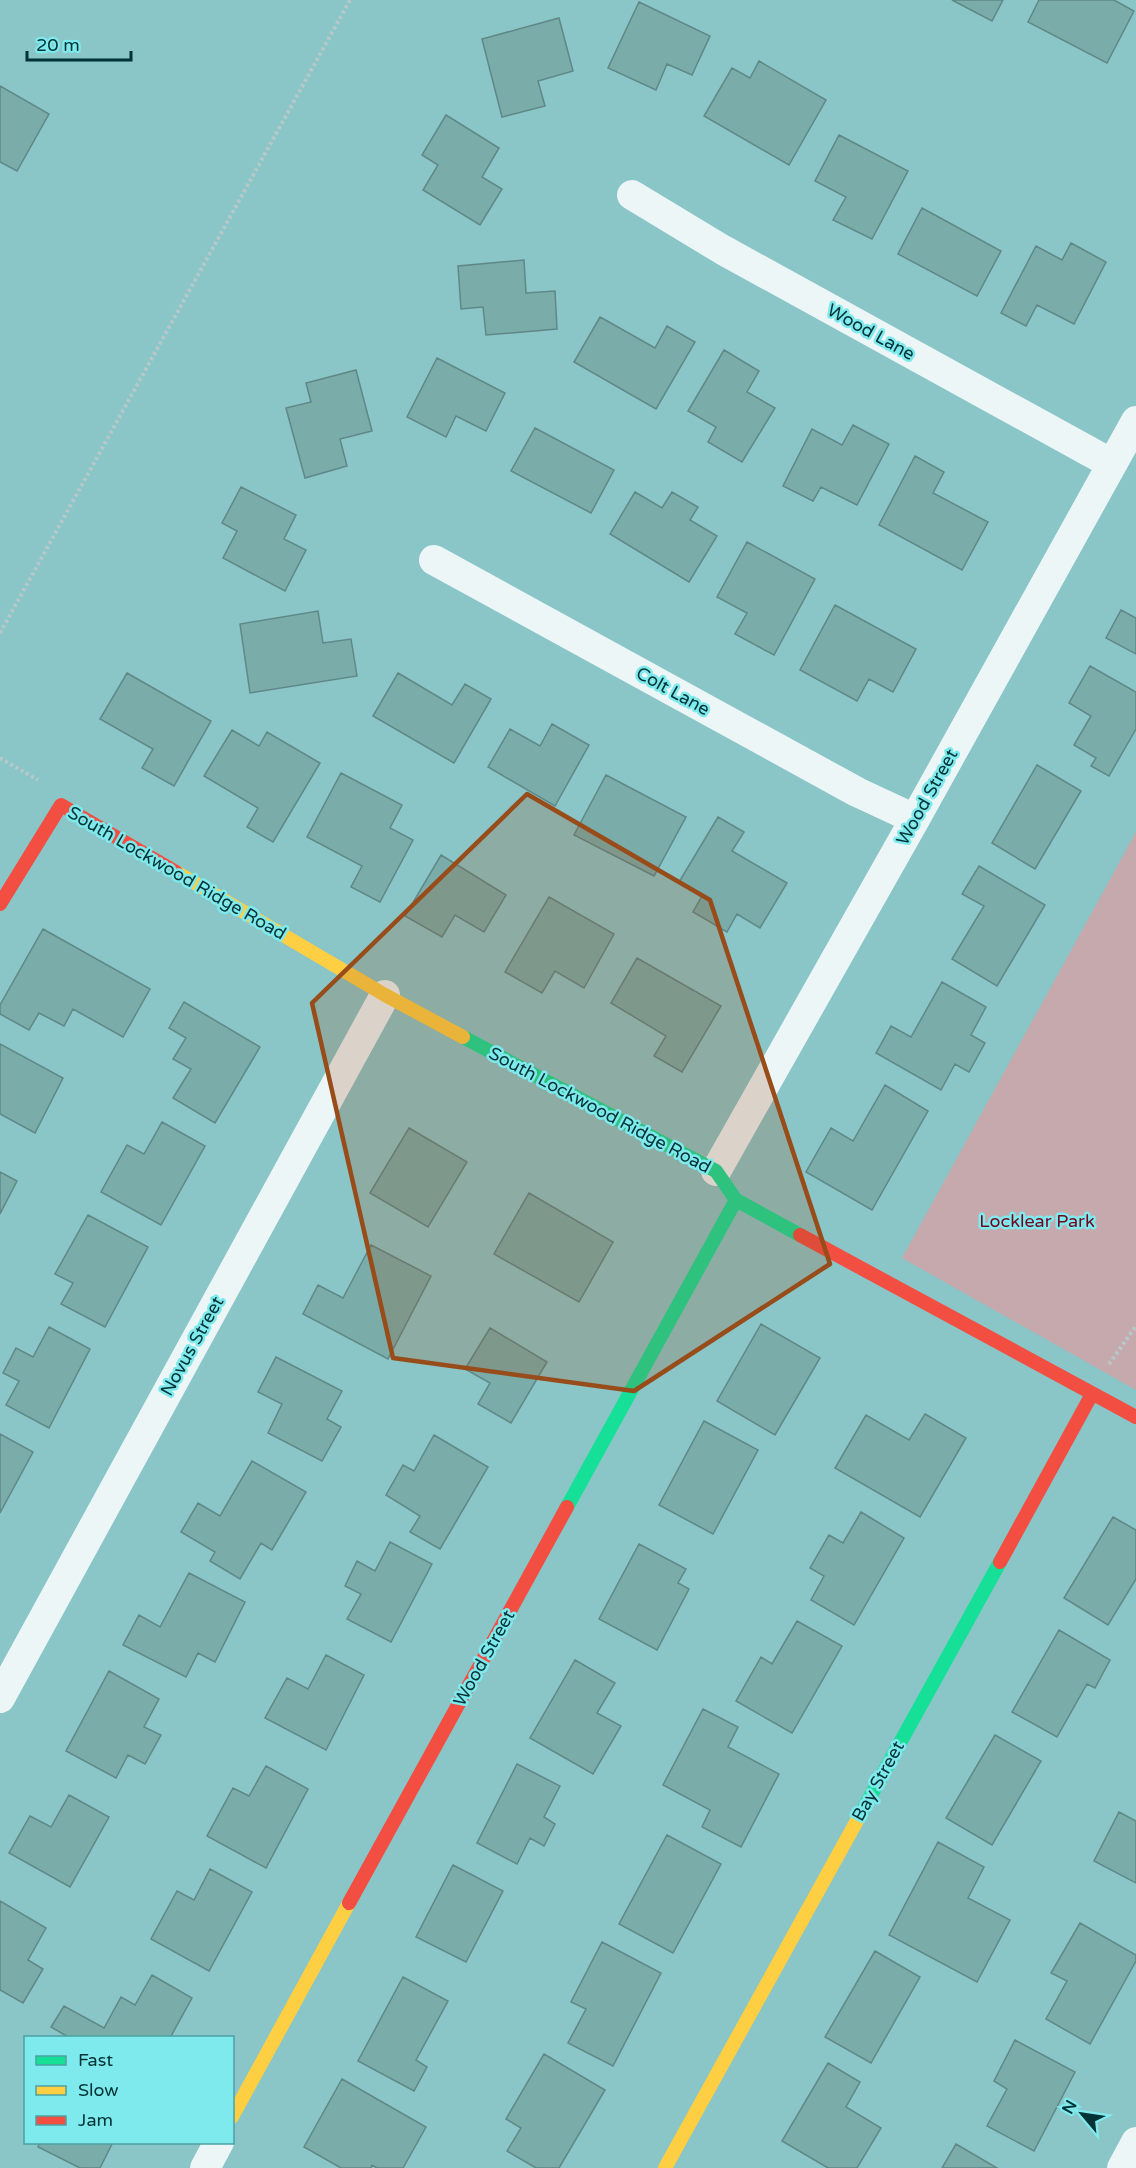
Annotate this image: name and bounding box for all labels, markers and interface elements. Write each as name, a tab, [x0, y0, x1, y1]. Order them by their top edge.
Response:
scale bar	[27, 24, 130, 62]
text: 20 m	[36, 34, 80, 56]
street label: Wood Lane	[823, 299, 919, 365]
street label: Colt Lane	[632, 662, 714, 720]
street label: Wood Street	[891, 745, 963, 849]
street label: South Lockwood Ridge Road	[64, 801, 290, 945]
street label: South Lockwood Ridge Road	[485, 1042, 715, 1178]
park label: Locklear Park	[979, 1210, 1095, 1232]
street label: Novus Street	[156, 1292, 228, 1400]
street label: Wood Street	[448, 1606, 520, 1710]
street label: Bay Street	[847, 1737, 909, 1825]
legend	[24, 2036, 234, 2144]
text: Fast	[78, 2049, 113, 2071]
text: Slow	[78, 2079, 119, 2101]
north arrow	[1052, 2084, 1112, 2144]
text: N	[1058, 2097, 1082, 2118]
text: Jam	[78, 2109, 113, 2131]

